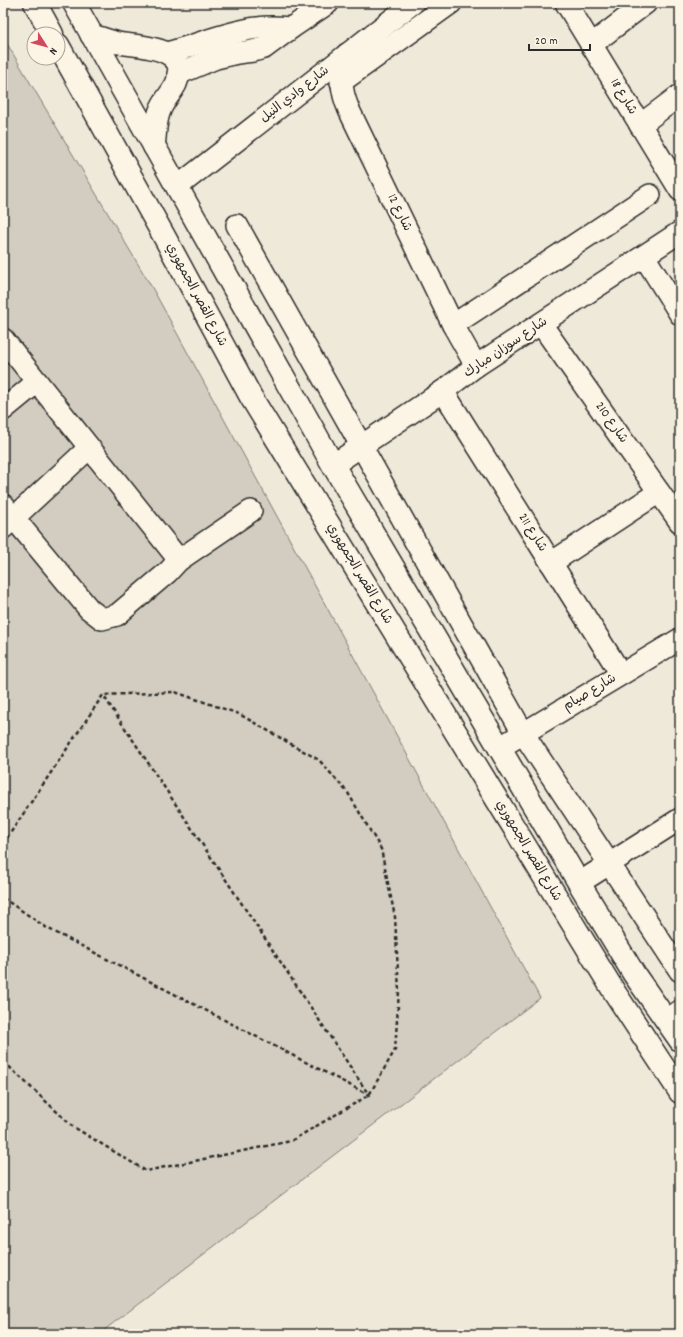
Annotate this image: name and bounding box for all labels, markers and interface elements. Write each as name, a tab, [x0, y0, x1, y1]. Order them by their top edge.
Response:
north arrow	[26, 26, 66, 66]
scale bar	[529, 26, 590, 52]
text: 20 m	[535, 33, 558, 50]
text: N	[44, 44, 61, 58]
street label: شارع وادي النيل	[256, 62, 334, 128]
street label: شارع 18	[605, 75, 641, 119]
street label: شارع 12	[382, 191, 416, 235]
street label: شارع القصر الجمهوري	[161, 240, 231, 350]
street label: شارع سوزان مبارك	[460, 313, 552, 383]
street label: شارع 210	[590, 398, 632, 448]
street label: شارع 211	[513, 510, 551, 556]
street label: شارع القصر الجمهوري	[321, 520, 397, 628]
street label: شارع صيام	[560, 670, 620, 716]
street label: شارع القصر الجمهوري	[490, 797, 566, 905]

